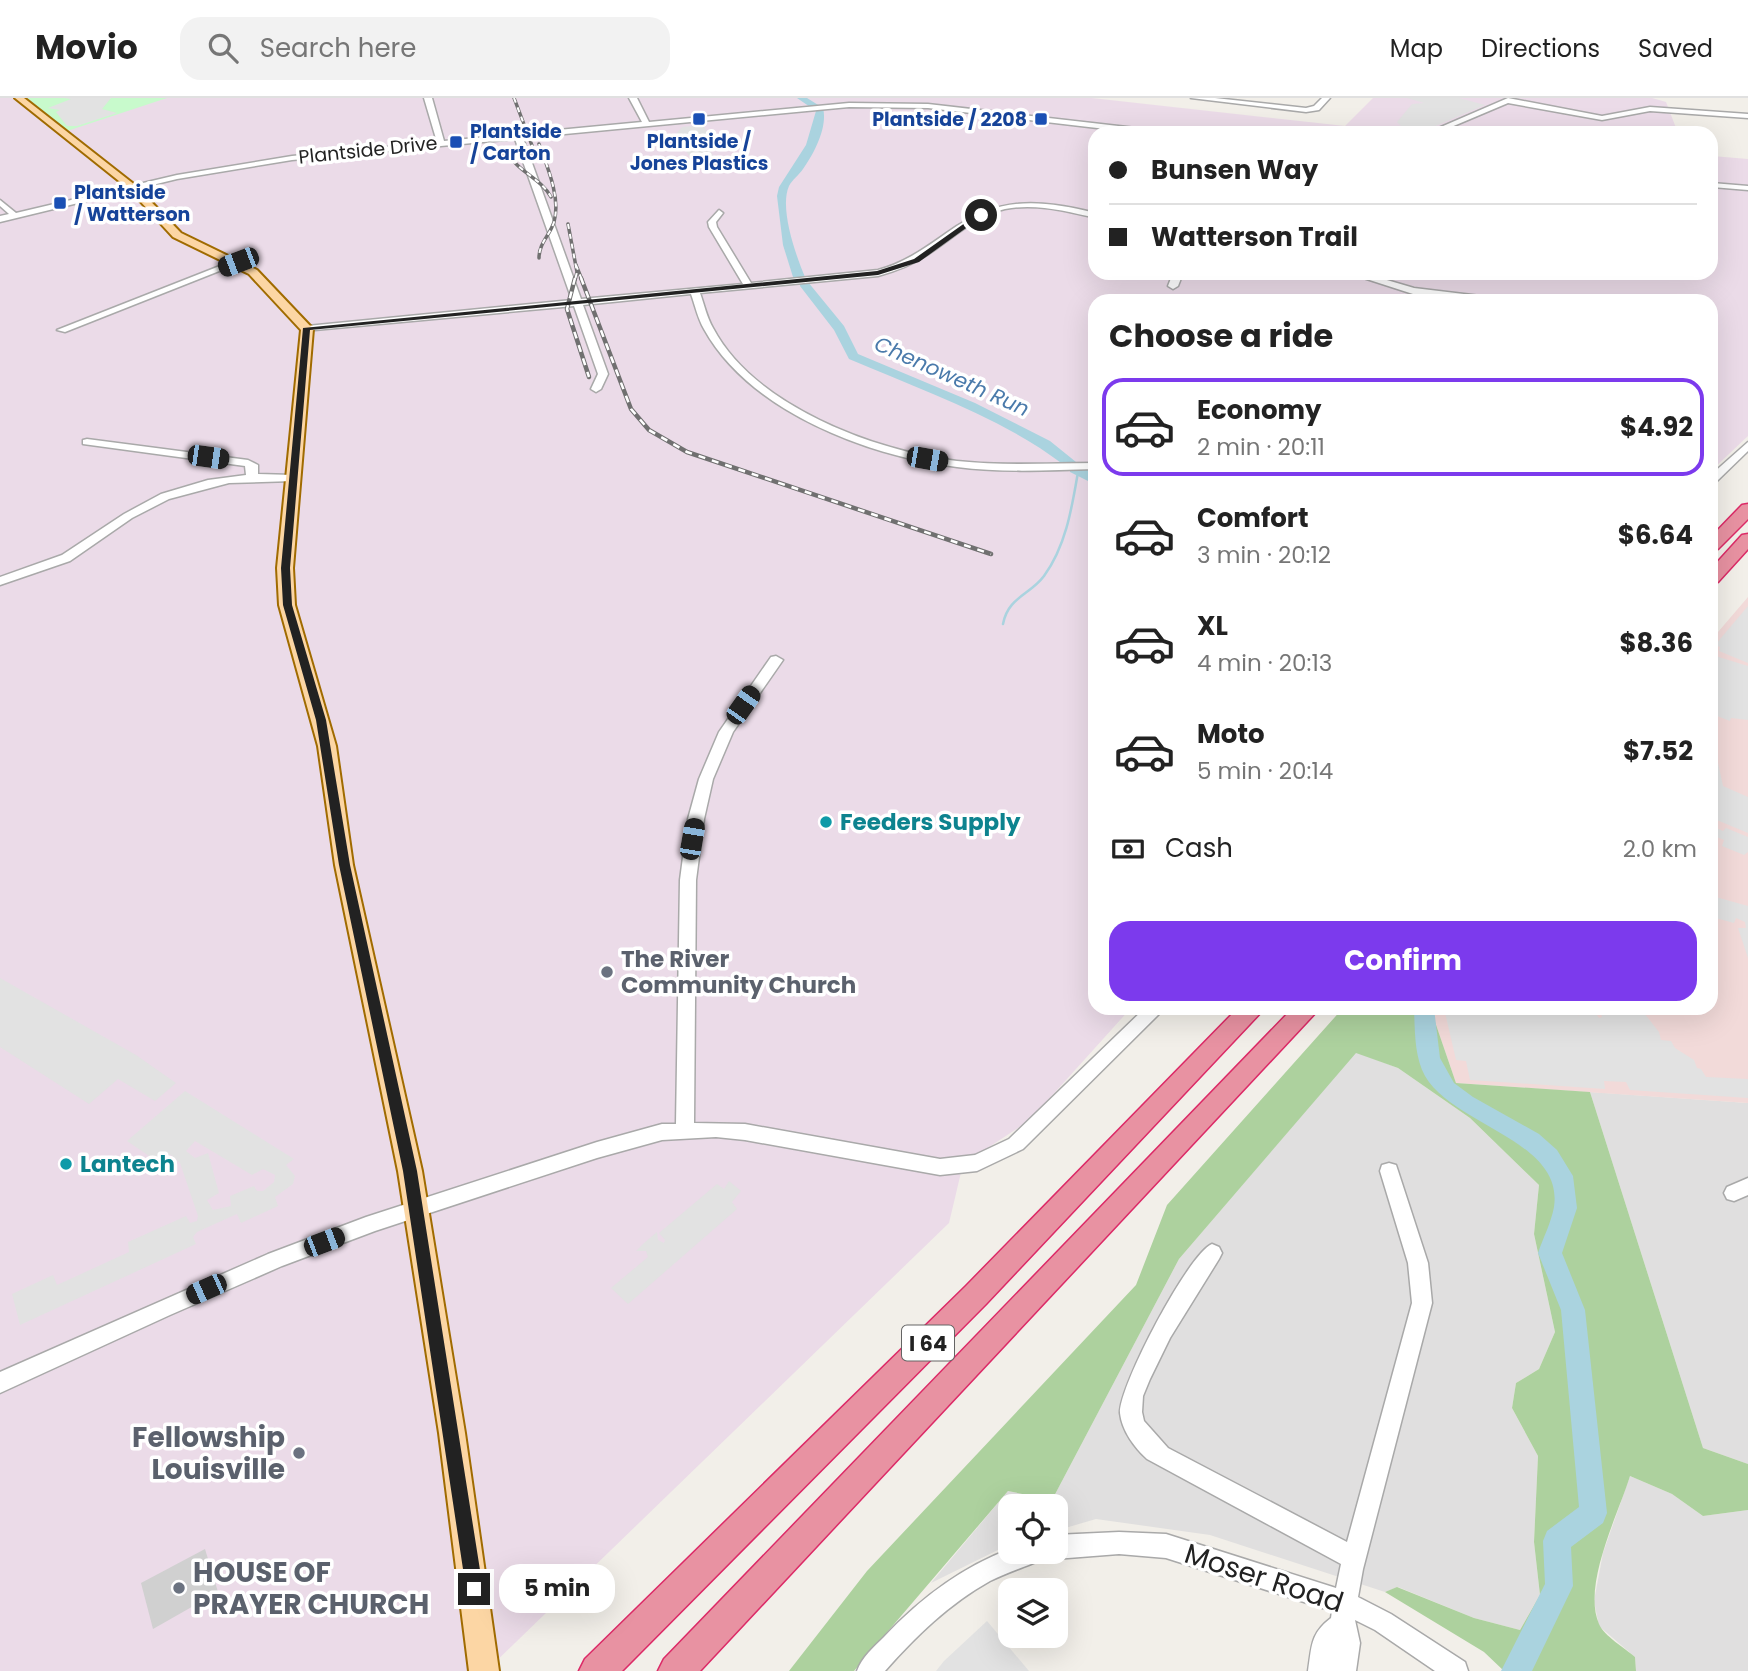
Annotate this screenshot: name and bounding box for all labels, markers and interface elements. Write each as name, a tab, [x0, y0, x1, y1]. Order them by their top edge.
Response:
search box	[180, 17, 670, 80]
text: Movio	[35, 24, 138, 71]
icon: search	[204, 29, 242, 67]
text: Search here	[260, 30, 416, 66]
text: Map	[1390, 32, 1443, 65]
text: Directions	[1481, 32, 1600, 65]
text: Saved	[1638, 32, 1713, 65]
place label: Plantside / 2208	[872, 106, 1027, 133]
marker: Plantside / Jones Plastics	[691, 111, 707, 127]
marker: Plantside / 2208	[1033, 111, 1049, 127]
place label: Plantside / Carton	[470, 118, 562, 167]
place label: Plantside / Jones Plastics	[630, 128, 768, 177]
street label: Plantside Drive	[297, 129, 439, 171]
marker: Plantside / Carton	[448, 134, 464, 150]
text: Bunsen Way	[1151, 152, 1318, 188]
place label: Plantside / Watterson	[74, 179, 190, 228]
marker: Plantside / Watterson	[52, 195, 68, 211]
route start	[965, 199, 997, 231]
text: Watterson Trail	[1151, 219, 1358, 255]
car	[215, 245, 262, 279]
text: Choose a ride	[1109, 313, 1333, 358]
water label: Chenoweth Run	[870, 329, 1034, 423]
text: Economy	[1197, 392, 1321, 428]
icon: car	[1113, 396, 1176, 459]
text: $4.92	[1620, 409, 1693, 445]
text: 2 min · 20:11	[1197, 431, 1325, 463]
car	[186, 444, 231, 470]
car	[905, 445, 950, 473]
text: Comfort	[1197, 500, 1309, 536]
icon: car	[1113, 504, 1176, 567]
text: $6.64	[1618, 517, 1693, 553]
text: 3 min · 20:12	[1197, 539, 1331, 571]
text: XL	[1197, 608, 1228, 644]
icon: car	[1113, 612, 1176, 675]
text: $8.36	[1619, 625, 1693, 661]
text: 4 min · 20:13	[1197, 647, 1332, 679]
car	[723, 682, 764, 728]
text: Moto	[1197, 716, 1265, 752]
icon: car	[1113, 720, 1176, 783]
text: $7.52	[1623, 733, 1693, 769]
text: 5 min · 20:14	[1197, 755, 1333, 787]
place label: Feeders Supply	[840, 806, 1021, 838]
marker: Feeders Supply	[818, 814, 834, 830]
car	[679, 816, 706, 862]
icon: cash	[1109, 830, 1147, 868]
text: Cash	[1165, 830, 1233, 866]
text: 2.0 km	[1623, 833, 1697, 865]
button: Confirm	[1109, 921, 1697, 1001]
place label: The River Community Church	[621, 943, 856, 1001]
marker: The River Community Church	[599, 964, 615, 980]
place label: Lantech	[80, 1148, 175, 1180]
marker: Lantech	[58, 1156, 74, 1172]
car	[301, 1225, 348, 1259]
car	[183, 1271, 230, 1307]
road number: I 64	[902, 1326, 954, 1360]
place label: Fellowship Louisville	[132, 1418, 285, 1489]
marker: Fellowship Louisville	[291, 1445, 307, 1461]
map controls	[998, 1494, 1068, 1648]
button: locate	[998, 1494, 1068, 1564]
street label: Moser Road	[1180, 1534, 1348, 1622]
place label: HOUSE OF PRAYER CHURCH	[193, 1553, 429, 1624]
callout: 5 min	[498, 1564, 614, 1614]
text: 5 min	[524, 1572, 590, 1604]
route end	[458, 1573, 490, 1605]
button: layers	[998, 1578, 1068, 1648]
marker: HOUSE OF PRAYER CHURCH	[171, 1580, 187, 1596]

